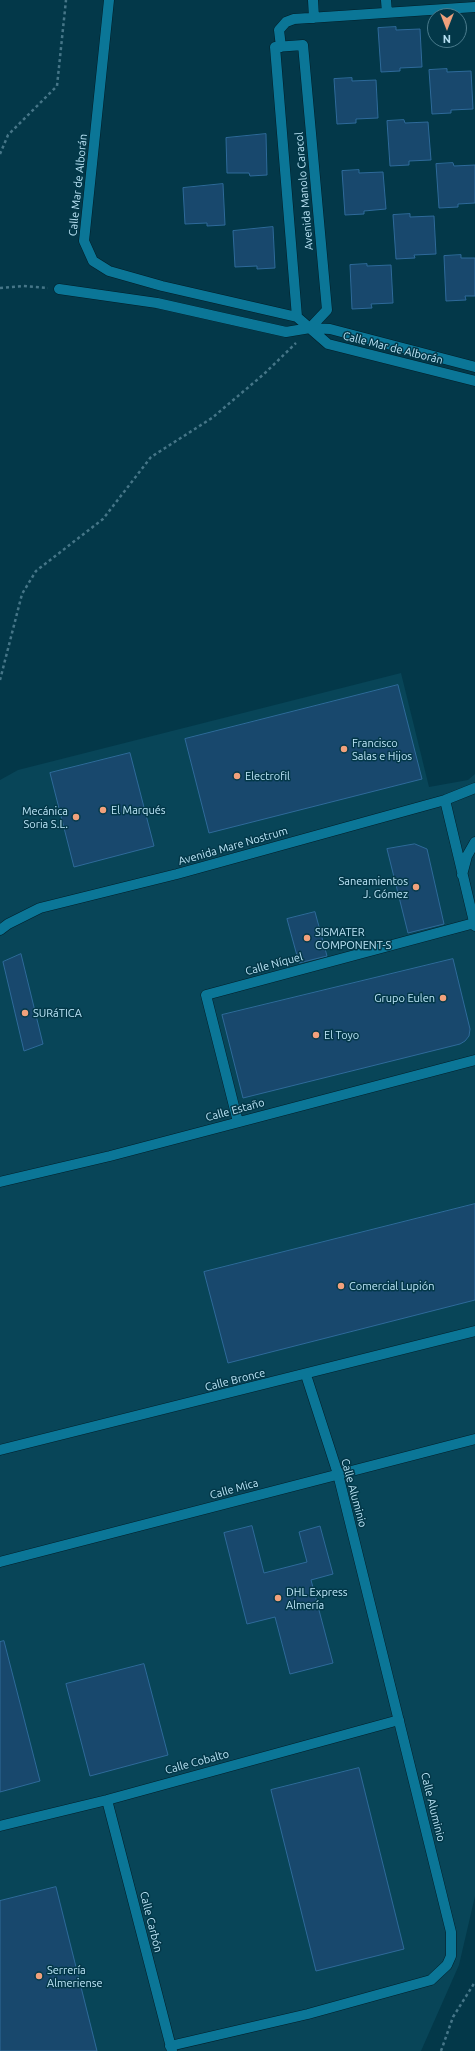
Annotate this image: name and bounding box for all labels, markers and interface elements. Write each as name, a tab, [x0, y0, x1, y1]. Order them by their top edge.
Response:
north arrow	[427, 8, 467, 48]
text: N	[443, 33, 451, 45]
street label: Avenida Manolo Caracol	[292, 131, 316, 251]
street label: Calle Mar de Alborán	[66, 133, 90, 237]
street label: Calle Mar de Alborán	[342, 329, 444, 367]
place label: Francisco Salas e Hijos	[352, 736, 412, 762]
marker: Francisco Salas e Hijos	[339, 744, 349, 754]
place label: Electrofil	[245, 769, 290, 783]
marker: Electrofil	[232, 771, 242, 781]
place label: El Marqués	[111, 803, 166, 817]
place label: Mecánica Soria S.L.	[22, 804, 68, 830]
marker: El Marqués	[98, 805, 108, 815]
marker: Mecánica Soria S.L.	[71, 812, 81, 822]
street label: Avenida Mare Nostrum	[177, 824, 289, 868]
place label: Saneamientos J. Gómez	[339, 874, 408, 900]
marker: Saneamientos J. Gómez	[411, 882, 421, 892]
place label: SISMATER COMPONENT-S	[315, 925, 391, 951]
marker: SISMATER COMPONENT-S	[302, 933, 312, 943]
street label: Calle Níquel	[244, 950, 304, 978]
place label: Grupo Eulen	[374, 991, 435, 1005]
marker: Grupo Eulen	[438, 993, 448, 1003]
place label: SURáTICA	[33, 1006, 82, 1020]
marker: SURáTICA	[20, 1008, 30, 1018]
place label: El Toyo	[324, 1028, 359, 1042]
marker: El Toyo	[311, 1030, 321, 1040]
street label: Calle Estaño	[204, 1096, 266, 1124]
place label: Comercial Lupión	[349, 1279, 434, 1293]
marker: Comercial Lupión	[336, 1281, 346, 1291]
street label: Calle Bronce	[203, 1366, 267, 1394]
street label: Calle Aluminio	[338, 1457, 370, 1529]
street label: Calle Mica	[208, 1476, 260, 1502]
place label: DHL Express Almería	[286, 1585, 348, 1611]
marker: DHL Express Almería	[273, 1593, 283, 1603]
street label: Calle Cobalto	[164, 1747, 230, 1777]
street label: Calle Aluminio	[418, 1771, 448, 1843]
street label: Calle Carbón	[137, 1890, 165, 1954]
place label: Serrería Almeriense	[47, 1963, 103, 1989]
marker: Serrería Almeriense	[34, 1971, 44, 1981]

